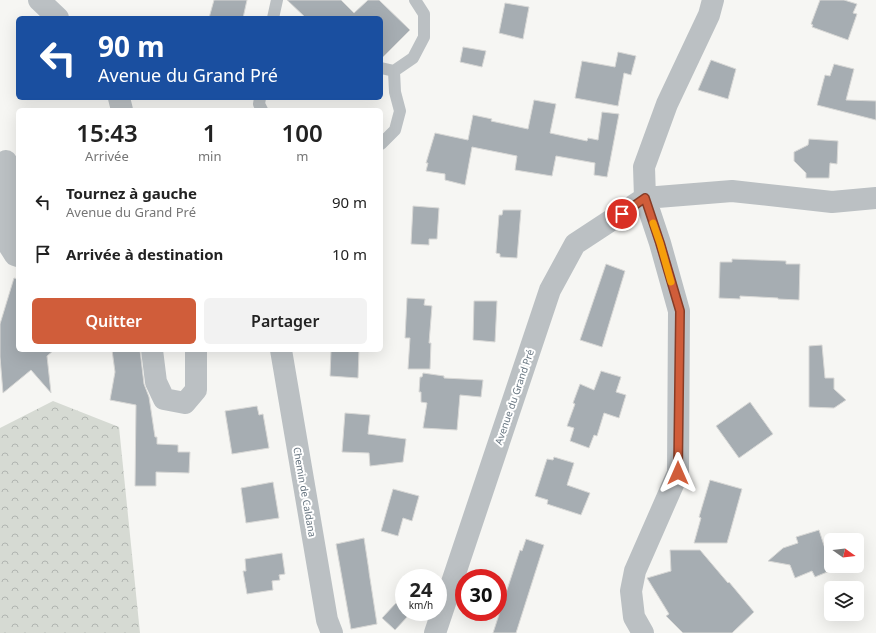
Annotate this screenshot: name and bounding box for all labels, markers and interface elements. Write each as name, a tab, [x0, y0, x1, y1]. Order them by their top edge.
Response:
text: 90 m	[98, 27, 165, 65]
icon: left	[32, 32, 84, 84]
text: Avenue du Grand Pré	[98, 63, 278, 87]
text: 15:43	[76, 116, 138, 149]
text: 1	[203, 116, 217, 149]
text: 100	[282, 116, 323, 149]
text: Arrivée	[85, 147, 129, 165]
text: min	[198, 147, 221, 165]
text: m	[296, 147, 308, 165]
text: Tournez à gauche	[66, 183, 197, 203]
icon: left	[32, 191, 54, 213]
text: 90 m	[332, 192, 367, 212]
pin	[605, 197, 639, 231]
text: Avenue du Grand Pré	[66, 203, 196, 221]
icon: arrive	[611, 203, 633, 225]
icon: arrive	[32, 243, 54, 265]
text: Arrivée à destination	[66, 244, 223, 264]
text: 10 m	[332, 244, 367, 264]
button: Quitter	[32, 298, 196, 344]
button: Partager	[204, 298, 367, 344]
street label: Avenue du Grand Pré	[491, 347, 537, 447]
street label: Chemin de Caldana	[290, 446, 320, 538]
position arrow	[657, 452, 699, 494]
north arrow	[824, 533, 864, 573]
map controls	[824, 533, 864, 621]
speed limit sign: 30	[455, 569, 507, 621]
text: 24	[410, 576, 432, 603]
button: layers	[824, 581, 864, 621]
text: km/h	[409, 598, 433, 612]

